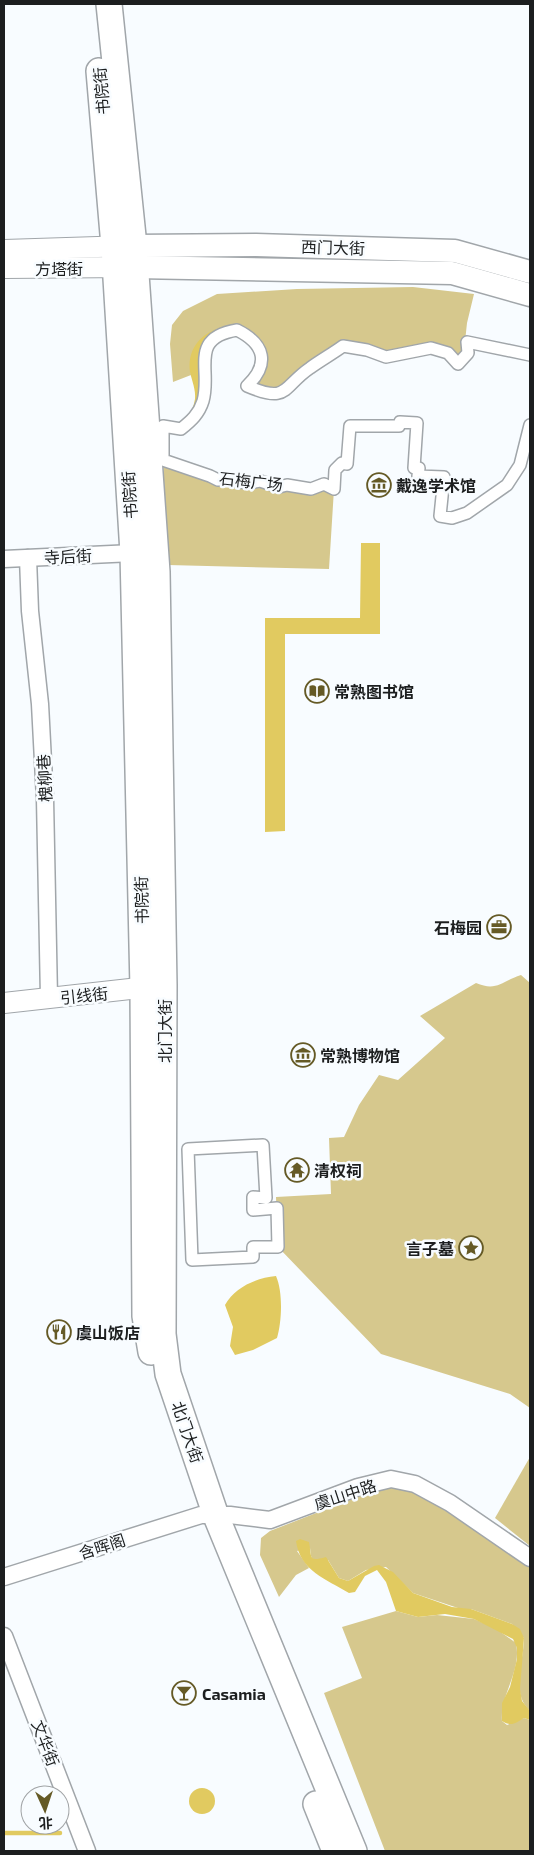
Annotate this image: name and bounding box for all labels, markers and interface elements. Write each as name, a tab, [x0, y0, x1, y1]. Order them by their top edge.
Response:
street label: 书院街	[89, 66, 113, 116]
street label: 西门大街	[301, 236, 365, 258]
street label: 方塔街	[35, 259, 83, 278]
street label: 石梅广场	[218, 468, 284, 494]
street label: 书院街	[118, 470, 140, 520]
museum icon: 戴逸学术馆	[366, 472, 392, 498]
place label: 戴逸学术馆	[396, 476, 476, 495]
street label: 寺后街	[44, 545, 92, 567]
library icon: 常熟图书馆	[304, 678, 330, 704]
place label: 常熟图书馆	[334, 682, 414, 701]
street label: 槐柳巷	[33, 754, 55, 802]
street label: 书院街	[131, 876, 151, 924]
office icon: 石梅园	[486, 914, 512, 940]
place label: 石梅园	[434, 918, 482, 937]
street label: 引线街	[59, 983, 109, 1007]
street label: 北门大街	[155, 999, 174, 1063]
museum icon: 常熟博物馆	[290, 1042, 316, 1068]
place label: 常熟博物馆	[320, 1046, 400, 1065]
temple icon: 清权祠	[284, 1157, 310, 1183]
place label: 清权祠	[314, 1161, 362, 1180]
place icon: 言子墓	[458, 1235, 484, 1261]
place label: 言子墓	[406, 1239, 454, 1258]
restaurant icon: 虞山饭店	[46, 1319, 72, 1345]
place label: 虞山饭店	[76, 1323, 140, 1342]
street label: 北门大街	[169, 1399, 207, 1465]
street label: 虞山中路	[312, 1475, 378, 1513]
street label: 含晖阁	[76, 1530, 128, 1562]
bar icon: Casamia	[171, 1680, 197, 1706]
place label: Casamia	[202, 1684, 266, 1703]
street label: 文华街	[29, 1717, 63, 1769]
north arrow	[20, 1785, 70, 1835]
text: 北	[38, 1815, 53, 1832]

